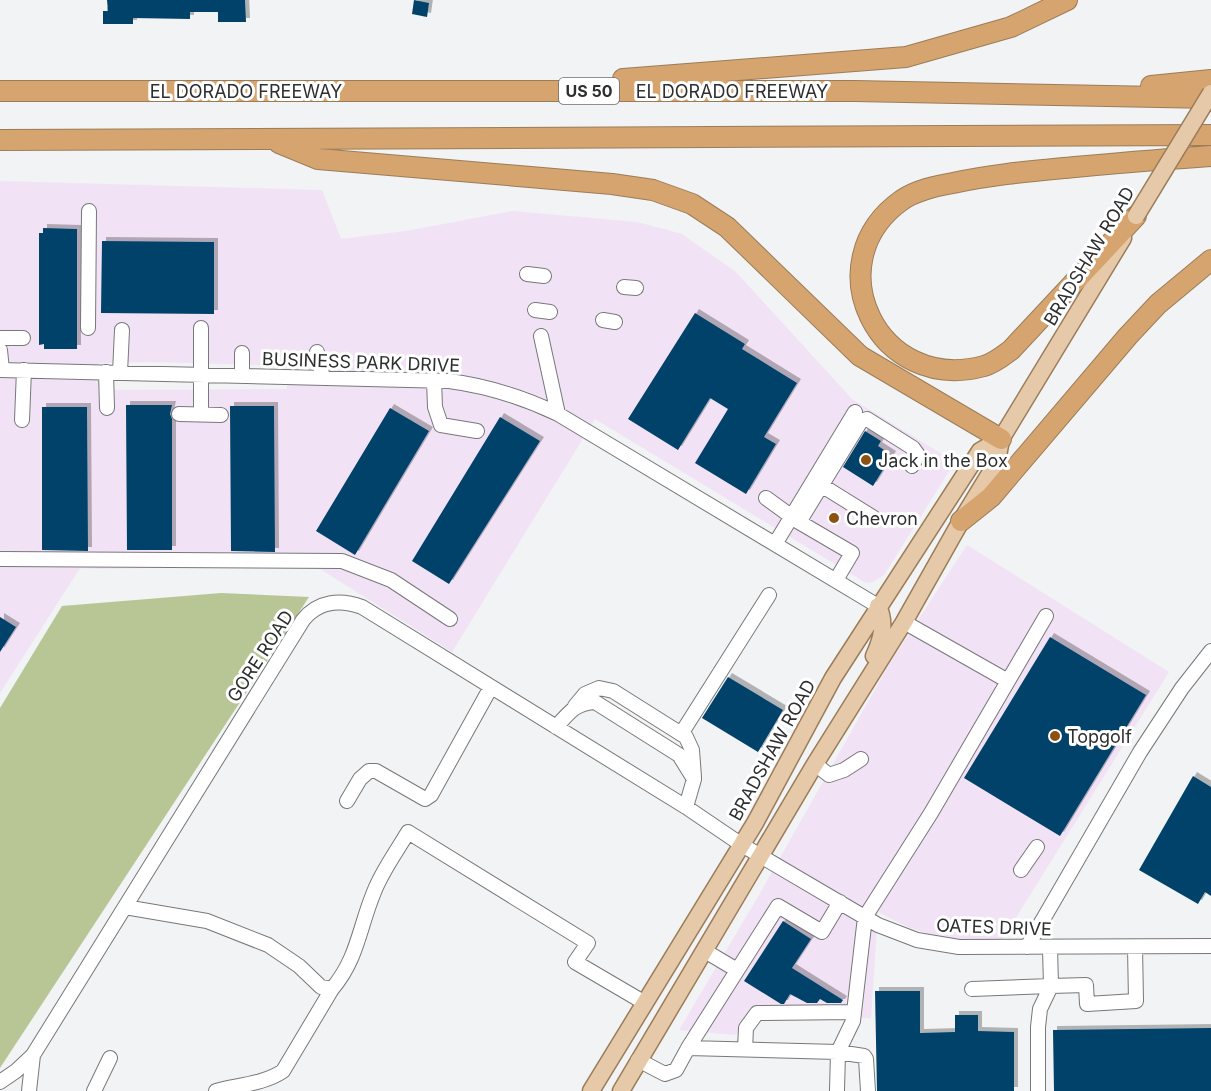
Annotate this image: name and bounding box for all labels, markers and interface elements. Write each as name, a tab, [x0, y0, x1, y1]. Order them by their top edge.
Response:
road number: US 50	[559, 78, 619, 104]
street label: EL DORADO FREEWAY	[150, 81, 342, 102]
street label: EL DORADO FREEWAY	[636, 81, 828, 102]
street label: BRADSHAW ROAD	[1039, 183, 1139, 329]
street label: BUSINESS PARK DRIVE	[262, 348, 460, 376]
place label: Jack in the Box	[878, 450, 1008, 471]
marker: Jack in the Box	[859, 453, 873, 467]
place label: Chevron	[846, 508, 918, 529]
marker: Chevron	[827, 511, 841, 525]
street label: GORE ROAD	[223, 606, 297, 706]
street label: BRADSHAW ROAD	[725, 676, 819, 824]
place label: Topgolf	[1067, 726, 1132, 747]
marker: Topgolf	[1048, 729, 1062, 743]
street label: OATES DRIVE	[936, 914, 1052, 940]

